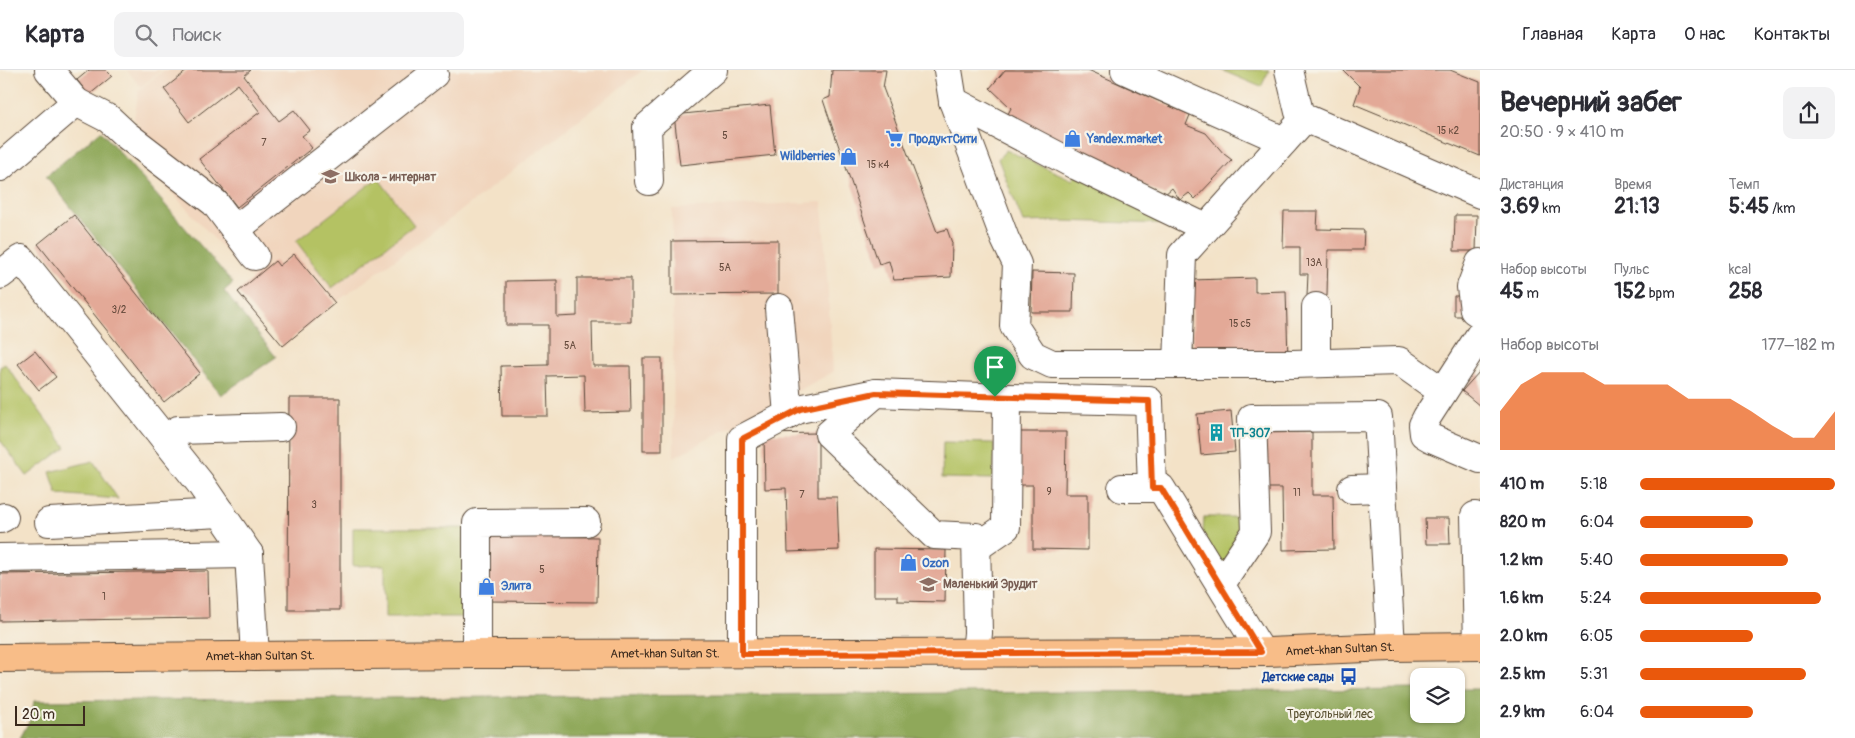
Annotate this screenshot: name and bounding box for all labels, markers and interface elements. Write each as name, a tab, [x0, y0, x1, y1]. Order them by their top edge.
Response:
search box	[114, 12, 464, 57]
text: Карта	[25, 20, 84, 49]
icon: search	[132, 21, 160, 49]
text: Поиск	[172, 23, 222, 47]
text: Главная	[1522, 23, 1583, 46]
text: Карта	[1611, 23, 1656, 46]
text: О нас	[1684, 23, 1726, 46]
text: Контакты	[1754, 23, 1830, 46]
text: Вечерний забег	[1500, 85, 1682, 120]
button: share	[1783, 87, 1835, 139]
text: 20:50 · 9 × 410 m	[1500, 122, 1624, 142]
house number: 15 к2	[1437, 125, 1460, 137]
supermarket icon: ПродуктСити	[885, 129, 905, 149]
shop icon: Yandex.market	[1063, 129, 1083, 149]
house number: 5	[722, 130, 728, 142]
place label: ПродуктСити	[909, 132, 978, 147]
place label: Yandex.market	[1086, 132, 1163, 147]
house number: 7	[261, 137, 267, 149]
shop icon: Wildberries	[839, 146, 859, 166]
place label: Wildberries	[780, 149, 836, 164]
house number: 15 к4	[867, 159, 889, 171]
school or university icon: Школа - интернат	[321, 167, 341, 187]
place label: Школа - интернат	[344, 170, 437, 185]
text: Дистанция	[1500, 176, 1564, 193]
text: Время	[1614, 176, 1652, 193]
text: Темп	[1729, 176, 1760, 193]
text: 3.69	[1500, 193, 1539, 220]
text: 21:13	[1614, 193, 1660, 220]
text: 5:45	[1729, 193, 1769, 220]
text: km	[1539, 200, 1561, 217]
text: /km	[1769, 200, 1796, 217]
house number: 13А	[1306, 257, 1322, 269]
text: Набор высоты	[1500, 261, 1587, 278]
text: Пульс	[1614, 261, 1650, 278]
text: kcal	[1729, 261, 1751, 278]
house number: 5А	[719, 262, 731, 274]
text: 45	[1500, 278, 1524, 305]
text: 152	[1614, 278, 1646, 305]
text: 258	[1729, 278, 1762, 305]
text: m	[1524, 285, 1539, 302]
text: bpm	[1646, 285, 1675, 302]
house number: 3/2	[112, 304, 127, 316]
house number: 15 с5	[1229, 318, 1251, 330]
text: Набор высоты	[1500, 335, 1599, 355]
text: 177–182 m	[1761, 335, 1835, 355]
house number: 5А	[564, 340, 576, 352]
pin	[974, 346, 1016, 397]
icon: arrive	[981, 353, 1009, 381]
building icon: ТП-307	[1206, 423, 1226, 443]
place label: ТП-307	[1229, 426, 1271, 441]
text: 410 m	[1500, 474, 1544, 494]
text: 5:18	[1580, 474, 1607, 494]
house number: 9	[1046, 486, 1052, 498]
house number: 11	[1293, 487, 1301, 499]
house number: 7	[799, 489, 805, 501]
house number: 3	[311, 499, 317, 511]
text: 820 m	[1500, 512, 1546, 532]
text: 6:04	[1580, 512, 1614, 532]
text: 1.2 km	[1500, 550, 1543, 570]
text: 5:40	[1580, 550, 1613, 570]
shop icon: Ozon	[898, 553, 918, 573]
place label: Ozon	[922, 556, 949, 571]
house number: 5	[539, 564, 545, 576]
school or university icon: Маленький Эрудит	[919, 574, 939, 594]
shop icon: Элита	[477, 576, 497, 596]
place label: Маленький Эрудит	[943, 577, 1038, 592]
place label: Элита	[501, 579, 532, 594]
text: 1.6 km	[1500, 588, 1543, 608]
text: 5:24	[1580, 588, 1611, 608]
house number: 1	[102, 591, 106, 603]
text: 2.0 km	[1500, 626, 1548, 646]
text: 6:05	[1580, 626, 1613, 646]
street label: Amet-khan Sultan St.	[1285, 640, 1395, 659]
street label: Amet-khan Sultan St.	[610, 646, 720, 662]
street label: Amet-khan Sultan St.	[205, 648, 315, 664]
text: 2.5 km	[1500, 664, 1545, 684]
text: 5:31	[1580, 664, 1608, 684]
bus stop icon: Детские сады	[1338, 667, 1358, 687]
map controls	[1410, 668, 1465, 723]
button: layers	[1410, 668, 1465, 723]
place label: Детские сады	[1261, 670, 1334, 685]
text: 2.9 km	[1500, 702, 1545, 722]
text: 6:04	[1580, 702, 1614, 722]
scale bar	[15, 703, 85, 726]
text: 20 m	[22, 706, 55, 723]
park label: Треугольный лес	[1287, 707, 1373, 722]

